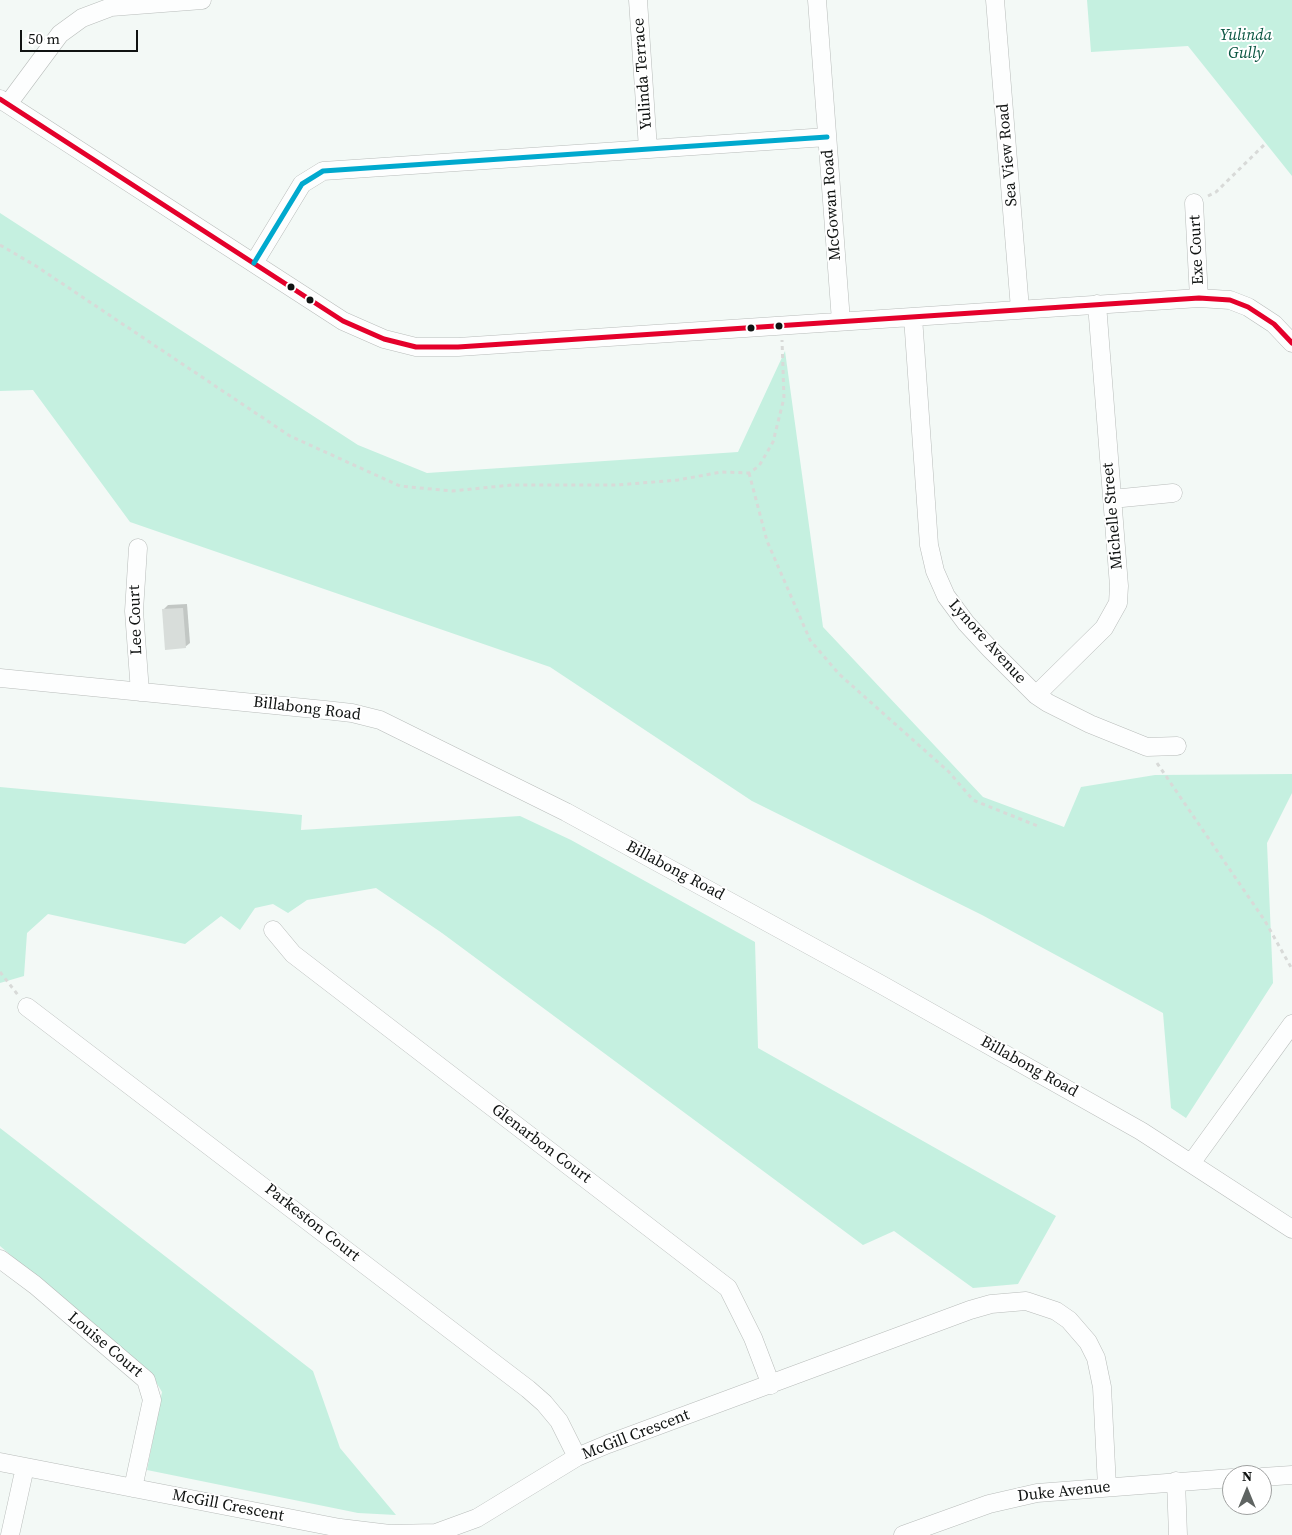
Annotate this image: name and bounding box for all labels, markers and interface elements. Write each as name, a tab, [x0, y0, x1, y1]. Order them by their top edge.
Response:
street label: Yulinda Terrace	[630, 17, 656, 131]
scale bar	[22, 20, 140, 52]
park label: Yulinda Gully	[1220, 26, 1272, 64]
text: 50 m	[28, 28, 60, 49]
street label: Sea View Road	[994, 103, 1022, 207]
street label: McGowan Road	[819, 149, 845, 261]
street label: Exe Court	[1186, 215, 1208, 285]
unlabelled marker	[286, 282, 296, 292]
unlabelled marker	[305, 295, 315, 305]
unlabelled marker	[774, 321, 784, 331]
unlabelled marker	[746, 323, 756, 333]
street label: Michelle Street	[1099, 462, 1127, 570]
street label: Lee Court	[125, 585, 147, 655]
street label: Lynore Avenue	[944, 596, 1030, 688]
street label: Billabong Road	[252, 693, 362, 725]
street label: Billabong Road	[623, 837, 727, 905]
street label: Billabong Road	[977, 1032, 1081, 1102]
street label: Glenarbon Court	[487, 1100, 595, 1188]
street label: Parkeston Court	[261, 1180, 363, 1266]
street label: Louise Court	[64, 1308, 146, 1382]
street label: McGill Crescent	[580, 1406, 692, 1464]
north arrow	[1222, 1465, 1272, 1515]
text: N	[1242, 1466, 1252, 1486]
street label: Duke Avenue	[1016, 1478, 1112, 1506]
street label: McGill Crescent	[170, 1486, 286, 1526]

